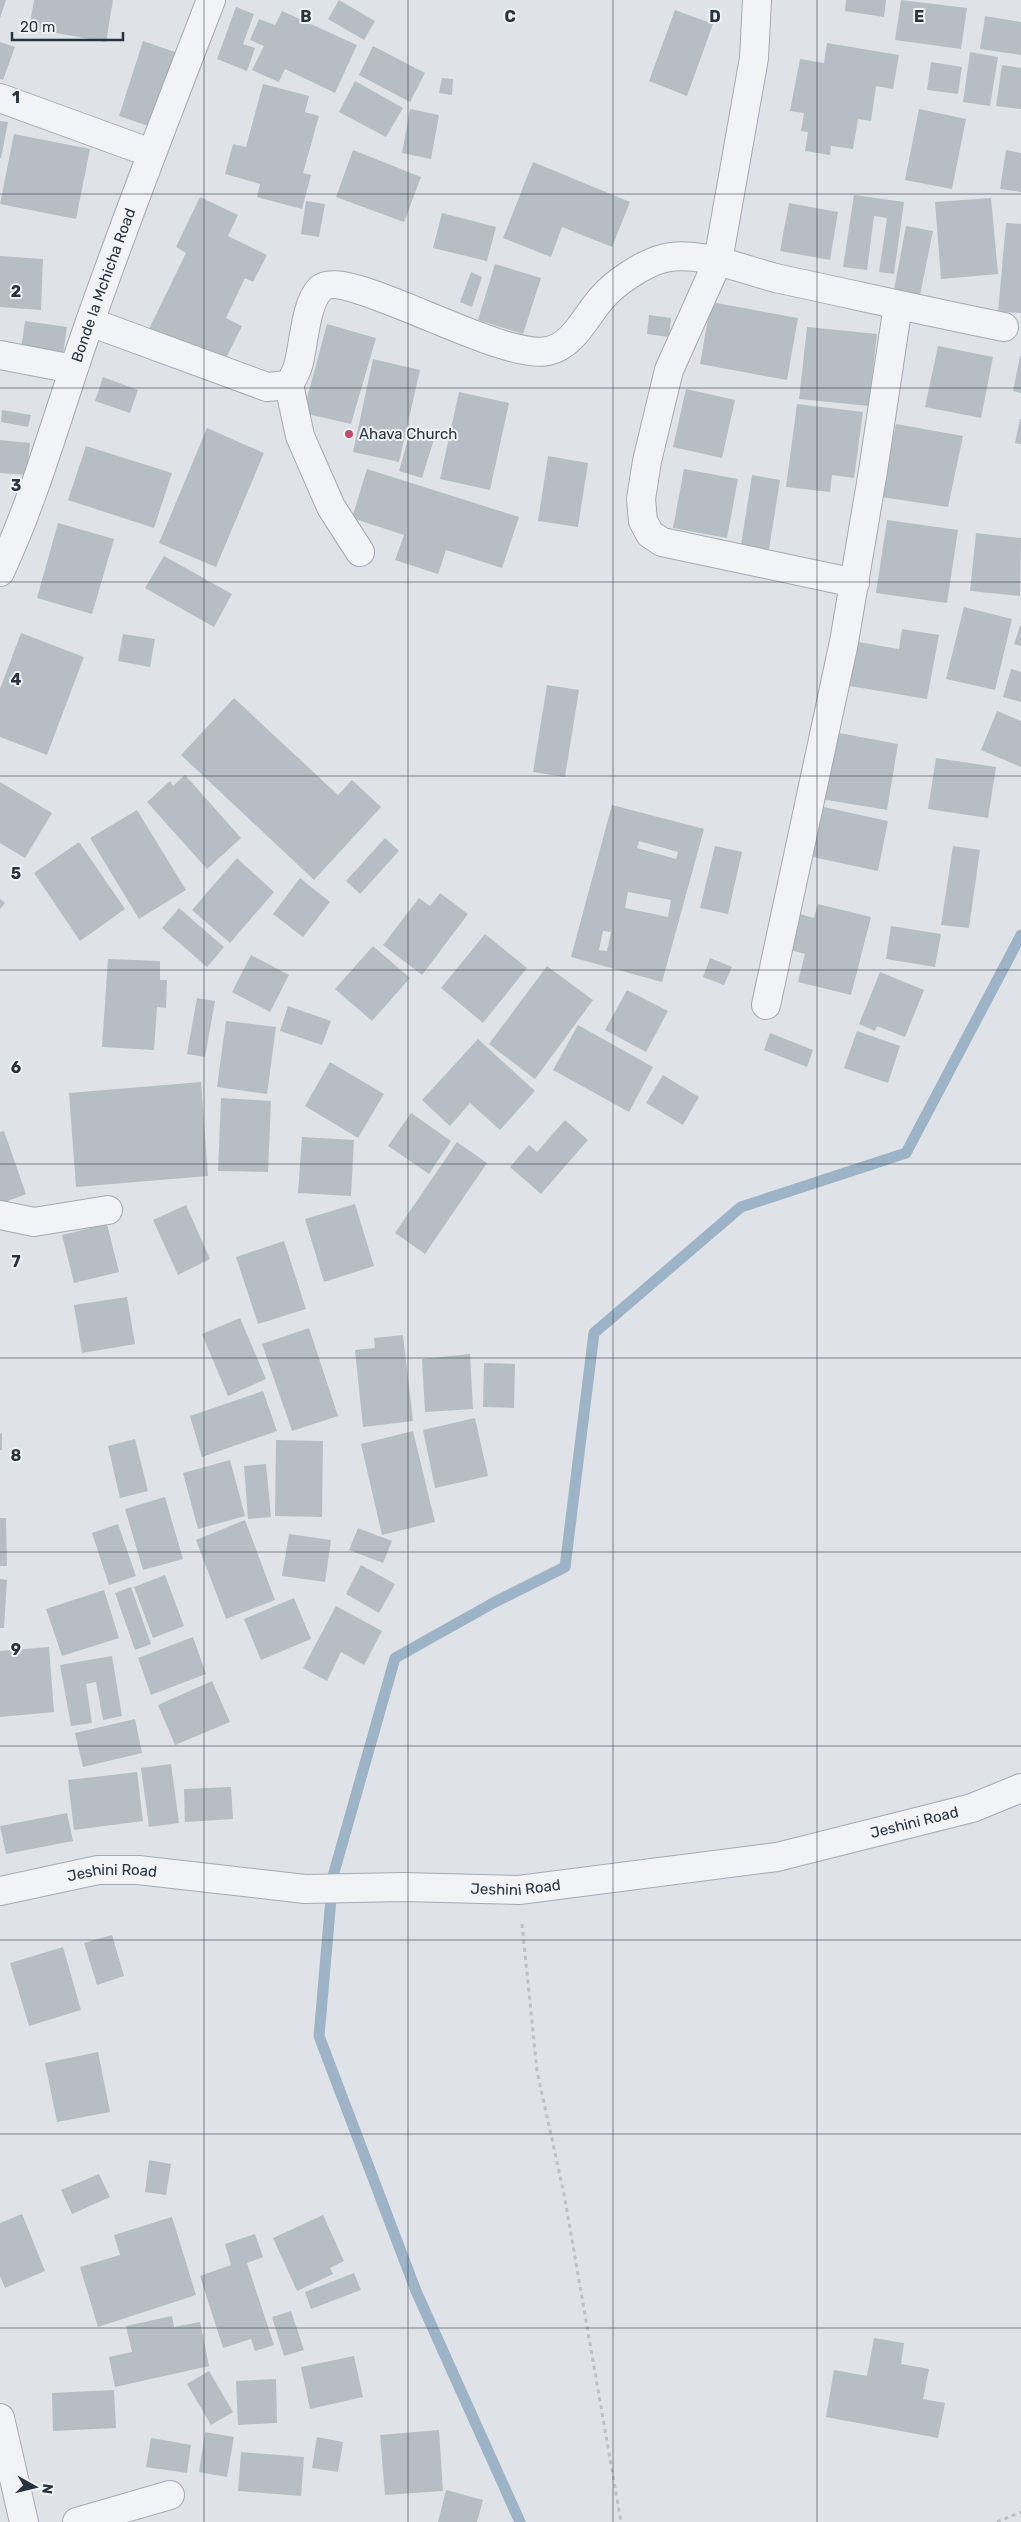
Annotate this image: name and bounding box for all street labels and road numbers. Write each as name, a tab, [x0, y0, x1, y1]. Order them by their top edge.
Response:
street label: Bonde la Mchicha Road	[68, 206, 139, 365]
street label: Jeshini Road	[868, 1803, 960, 1842]
street label: Jeshini Road	[65, 1861, 158, 1885]
street label: Jeshini Road	[470, 1876, 562, 1899]

